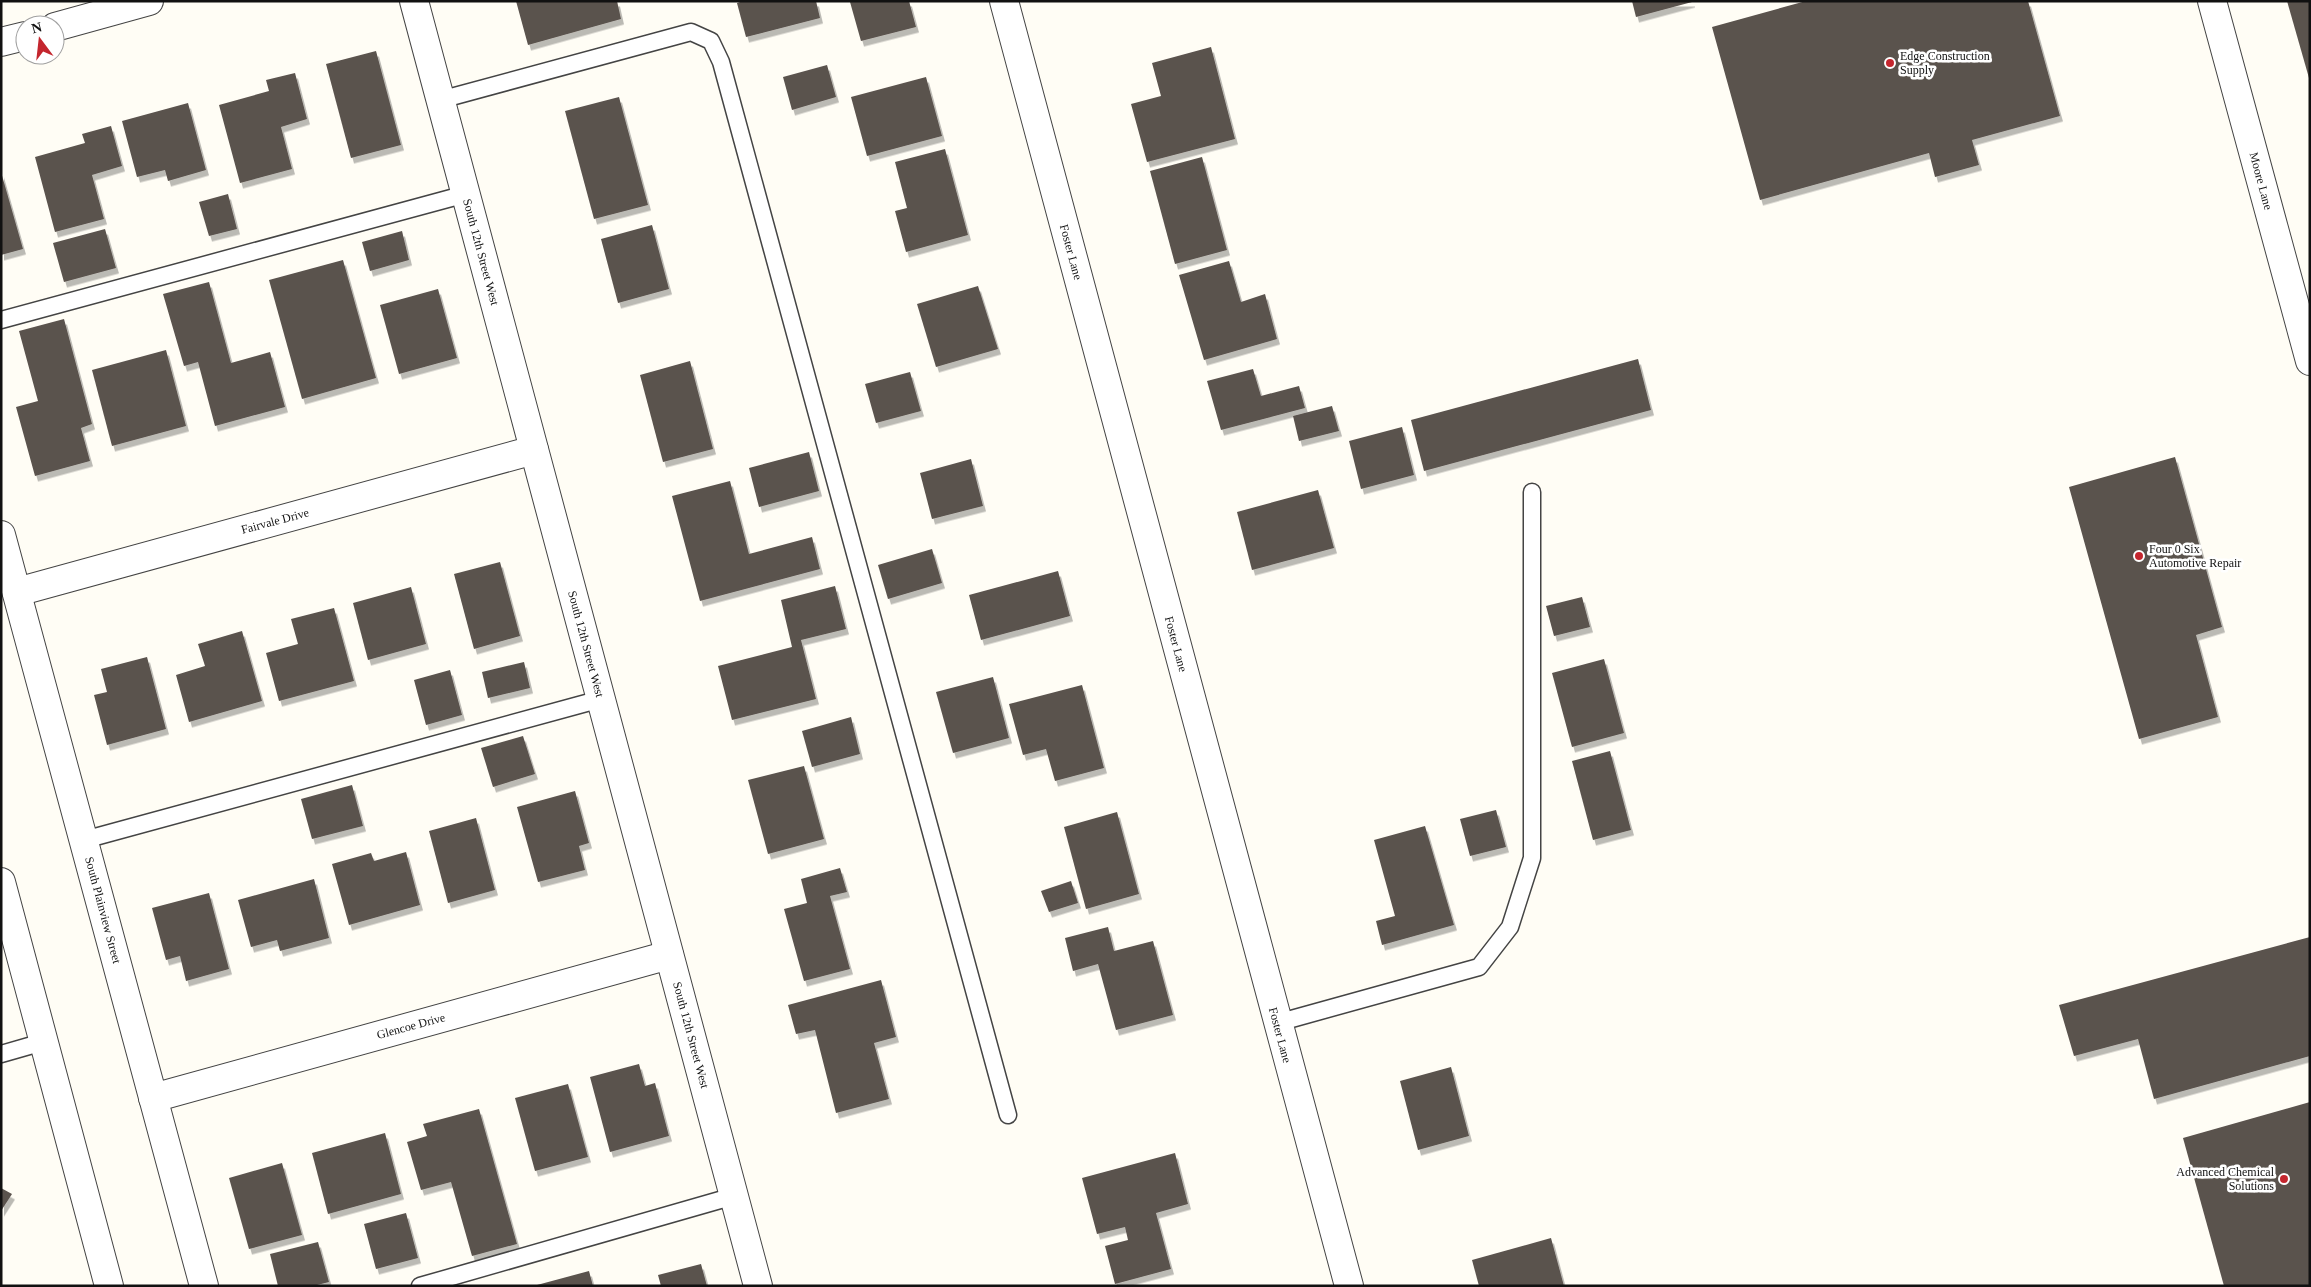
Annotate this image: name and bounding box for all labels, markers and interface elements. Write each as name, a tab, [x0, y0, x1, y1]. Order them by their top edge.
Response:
north arrow	[15, 15, 65, 65]
text: N	[30, 19, 44, 36]
place label: Edge Construction Supply	[1900, 49, 1990, 77]
marker: Edge Construction Supply	[1884, 57, 1896, 69]
street label: Moore Lane	[2247, 151, 2275, 211]
street label: South 12th Street West	[460, 197, 502, 307]
street label: Foster Lane	[1057, 223, 1085, 281]
street label: Fairvale Drive	[240, 505, 310, 537]
place label: Four 0 Six Automotive Repair	[2149, 542, 2241, 570]
marker: Four 0 Six Automotive Repair	[2133, 550, 2145, 562]
street label: South 12th Street West	[565, 589, 607, 699]
street label: Foster Lane	[1162, 615, 1190, 673]
street label: South Plainview Street	[82, 855, 124, 966]
street label: South 12th Street West	[670, 980, 712, 1090]
street label: Foster Lane	[1266, 1006, 1294, 1064]
street label: Glencoe Drive	[375, 1010, 447, 1042]
place label: Advanced Chemical Solutions	[2176, 1165, 2275, 1193]
marker: Advanced Chemical Solutions	[2278, 1173, 2290, 1185]

